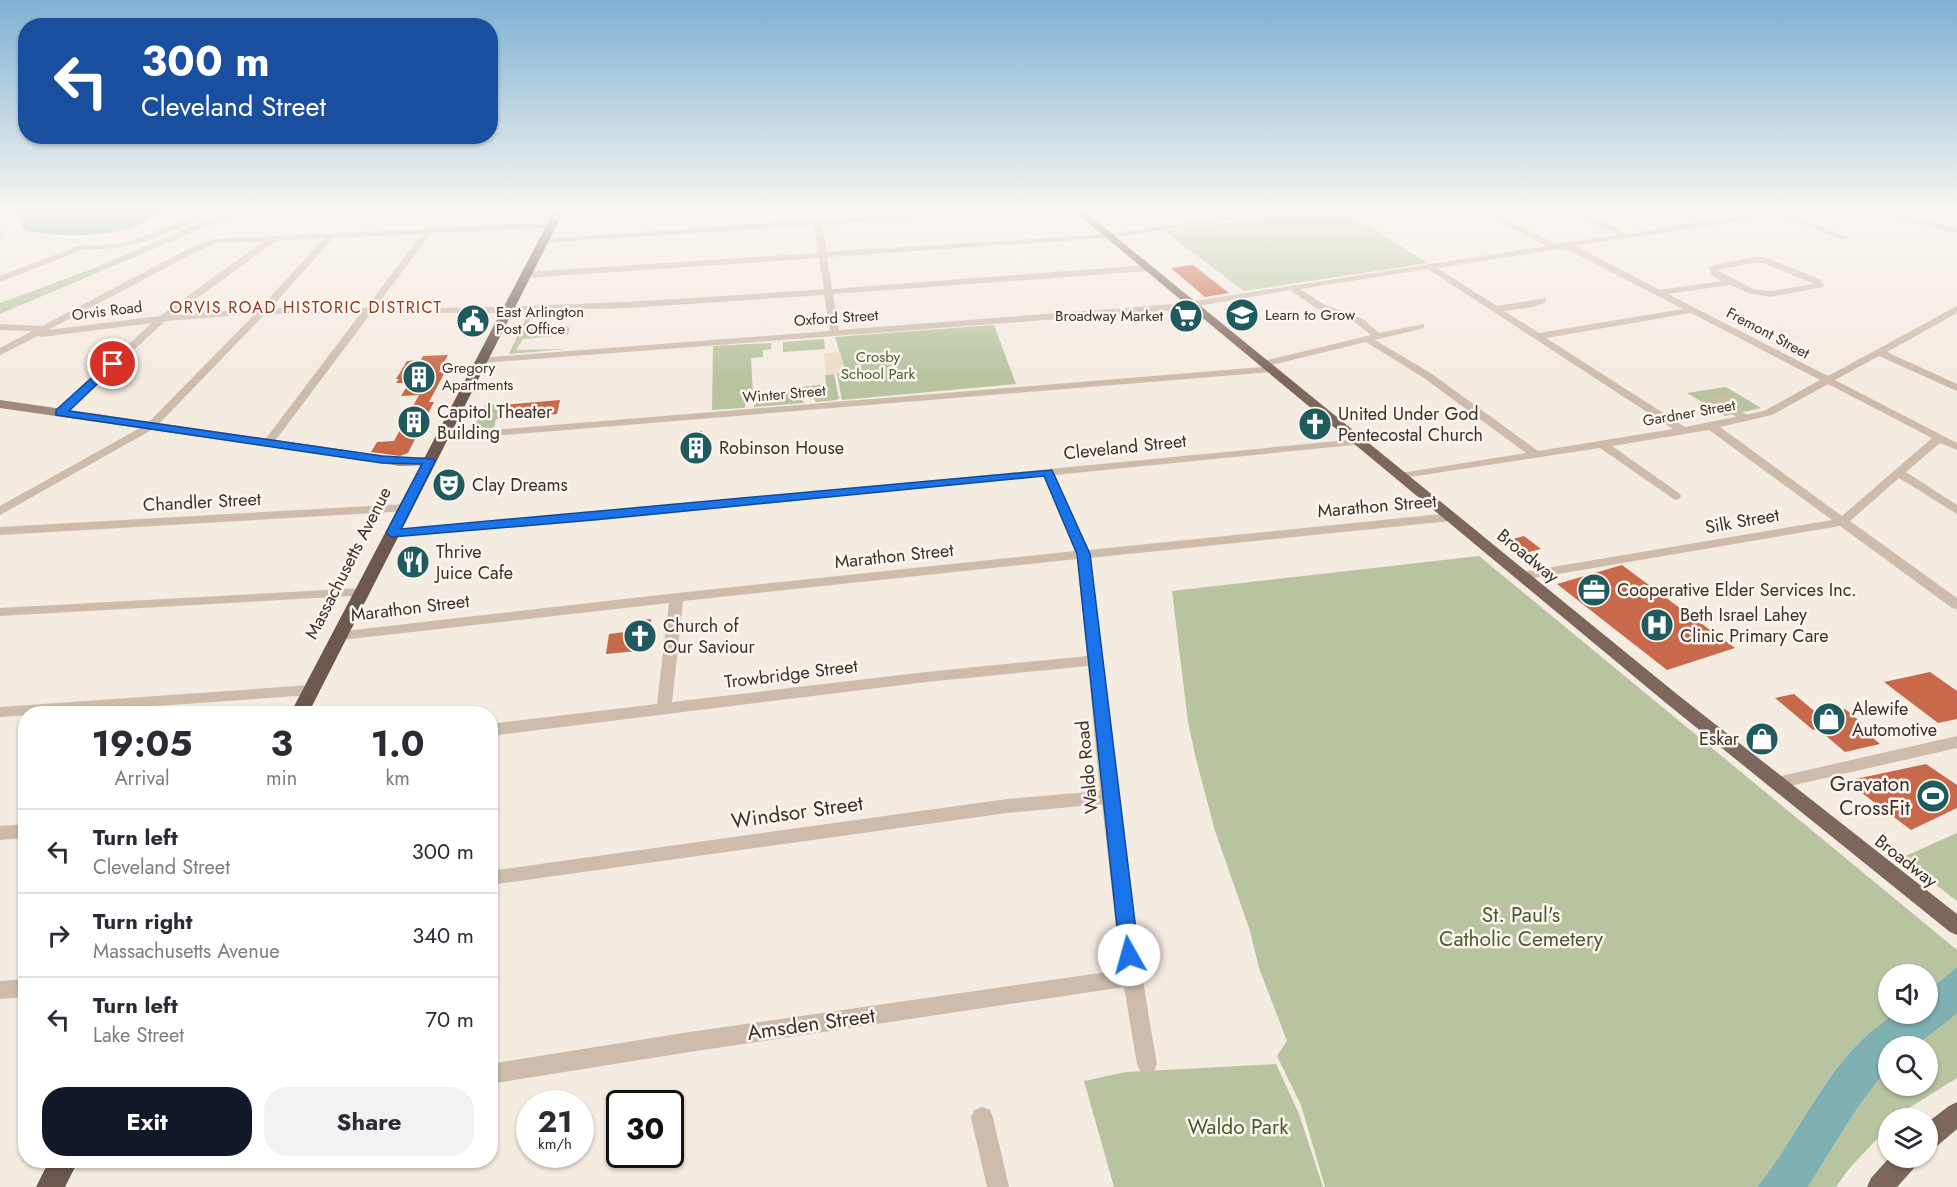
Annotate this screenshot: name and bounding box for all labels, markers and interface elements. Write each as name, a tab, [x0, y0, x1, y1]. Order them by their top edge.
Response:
text: 300 m	[141, 31, 270, 92]
icon: left	[42, 42, 120, 120]
text: Cleveland Street	[141, 87, 326, 126]
street label: Orvis Road	[70, 296, 144, 326]
district label: ORVIS ROAD HISTORIC DISTRICT	[170, 296, 442, 319]
school or university icon: Learn to Grow	[1224, 297, 1260, 333]
supermarket icon: Broadway Market	[1168, 298, 1204, 334]
place label: East Arlington Post Office	[496, 301, 584, 340]
street label: Fremont Street	[1722, 302, 1814, 364]
public building icon: East Arlington Post Office	[455, 303, 491, 339]
street label: Oxford Street	[793, 304, 879, 332]
place label: Learn to Grow	[1265, 304, 1356, 326]
place label: Broadway Market	[1055, 305, 1163, 327]
pin	[87, 338, 138, 389]
park label: Crosby School Park	[841, 346, 916, 385]
icon: arrive	[96, 347, 129, 380]
place label: Gregory Apartments	[442, 357, 513, 396]
building icon: Gregory Apartments	[401, 359, 437, 395]
street label: Winter Street	[742, 379, 827, 409]
street label: Gardner Street	[1641, 394, 1737, 432]
place label: Capitol Theater Building	[437, 399, 553, 446]
place label: United Under God Pentecostal Church	[1338, 401, 1483, 448]
building icon: Capitol Theater Building	[396, 404, 432, 440]
church icon: United Under God Pentecostal Church	[1297, 406, 1333, 442]
street label: Cleveland Street	[1062, 428, 1188, 466]
building icon: Robinson House	[678, 430, 714, 466]
place label: Robinson House	[719, 435, 844, 461]
theatre icon: Clay Dreams	[431, 467, 467, 503]
place label: Clay Dreams	[472, 472, 568, 498]
street label: Massachusetts Avenue	[298, 482, 398, 644]
street label: Chandler Street	[142, 486, 262, 518]
street label: Marathon Street	[1316, 488, 1438, 524]
street label: Silk Street	[1703, 502, 1782, 540]
street label: Broadway	[1491, 523, 1565, 589]
street label: Marathon Street	[833, 537, 955, 575]
place label: Thrive Juice Cafe	[434, 539, 513, 586]
restaurant icon: Thrive Juice Cafe	[395, 544, 431, 580]
office icon: Cooperative Elder Services Inc.	[1576, 572, 1612, 608]
place label: Cooperative Elder Services Inc.	[1617, 577, 1857, 603]
street label: Marathon Street	[349, 588, 472, 628]
place label: Beth Israel Lahey Clinic Primary Care	[1680, 602, 1829, 649]
hospital icon: Beth Israel Lahey Clinic Primary Care	[1639, 607, 1675, 643]
place label: Church of Our Saviour	[663, 613, 756, 660]
church icon: Church of Our Saviour	[622, 618, 658, 654]
street label: Trowbridge Street	[723, 653, 860, 695]
place label: Alewife Automotive	[1852, 696, 1937, 743]
shop icon: Alewife Automotive	[1811, 701, 1847, 737]
text: 19:05	[91, 717, 193, 769]
text: 3	[270, 717, 293, 769]
text: 1.0	[371, 717, 425, 769]
street label: Waldo Road	[1069, 719, 1105, 815]
shop icon: Eskar	[1744, 721, 1780, 757]
place label: Eskar	[1699, 726, 1740, 752]
text: Arrival	[114, 764, 170, 793]
text: min	[266, 764, 297, 793]
text: km	[385, 764, 410, 793]
place label: Gravaton CrossFit	[1830, 769, 1910, 823]
sports icon: Gravaton CrossFit	[1915, 778, 1951, 814]
street label: Windsor Street	[729, 788, 865, 836]
text: Turn left	[93, 821, 178, 853]
street label: Broadway	[1869, 828, 1943, 894]
icon: left	[42, 835, 75, 868]
text: 300 m	[412, 835, 474, 867]
text: Cleveland Street	[93, 853, 230, 882]
park label: St. Paul's Catholic Cemetery	[1439, 900, 1604, 954]
text: Turn right	[93, 905, 193, 937]
icon: right	[42, 919, 75, 952]
text: 340 m	[412, 919, 474, 951]
position arrow	[1097, 923, 1161, 987]
text: Massachusetts Avenue	[93, 937, 279, 966]
map controls	[1878, 964, 1938, 1168]
button: sound	[1878, 964, 1938, 1024]
text: Turn left	[93, 989, 178, 1021]
street label: Amsden Street	[745, 1000, 877, 1048]
icon: left	[42, 1003, 75, 1036]
text: 70 m	[425, 1003, 474, 1035]
text: Lake Street	[93, 1021, 184, 1050]
button: search	[1878, 1036, 1938, 1096]
button: Exit	[42, 1087, 252, 1156]
button: Share	[264, 1087, 474, 1156]
speed limit sign: 30	[606, 1090, 684, 1168]
text: 21	[538, 1100, 572, 1143]
button: layers	[1878, 1108, 1938, 1168]
park label: Waldo Park	[1188, 1112, 1289, 1142]
text: km/h	[538, 1133, 572, 1155]

